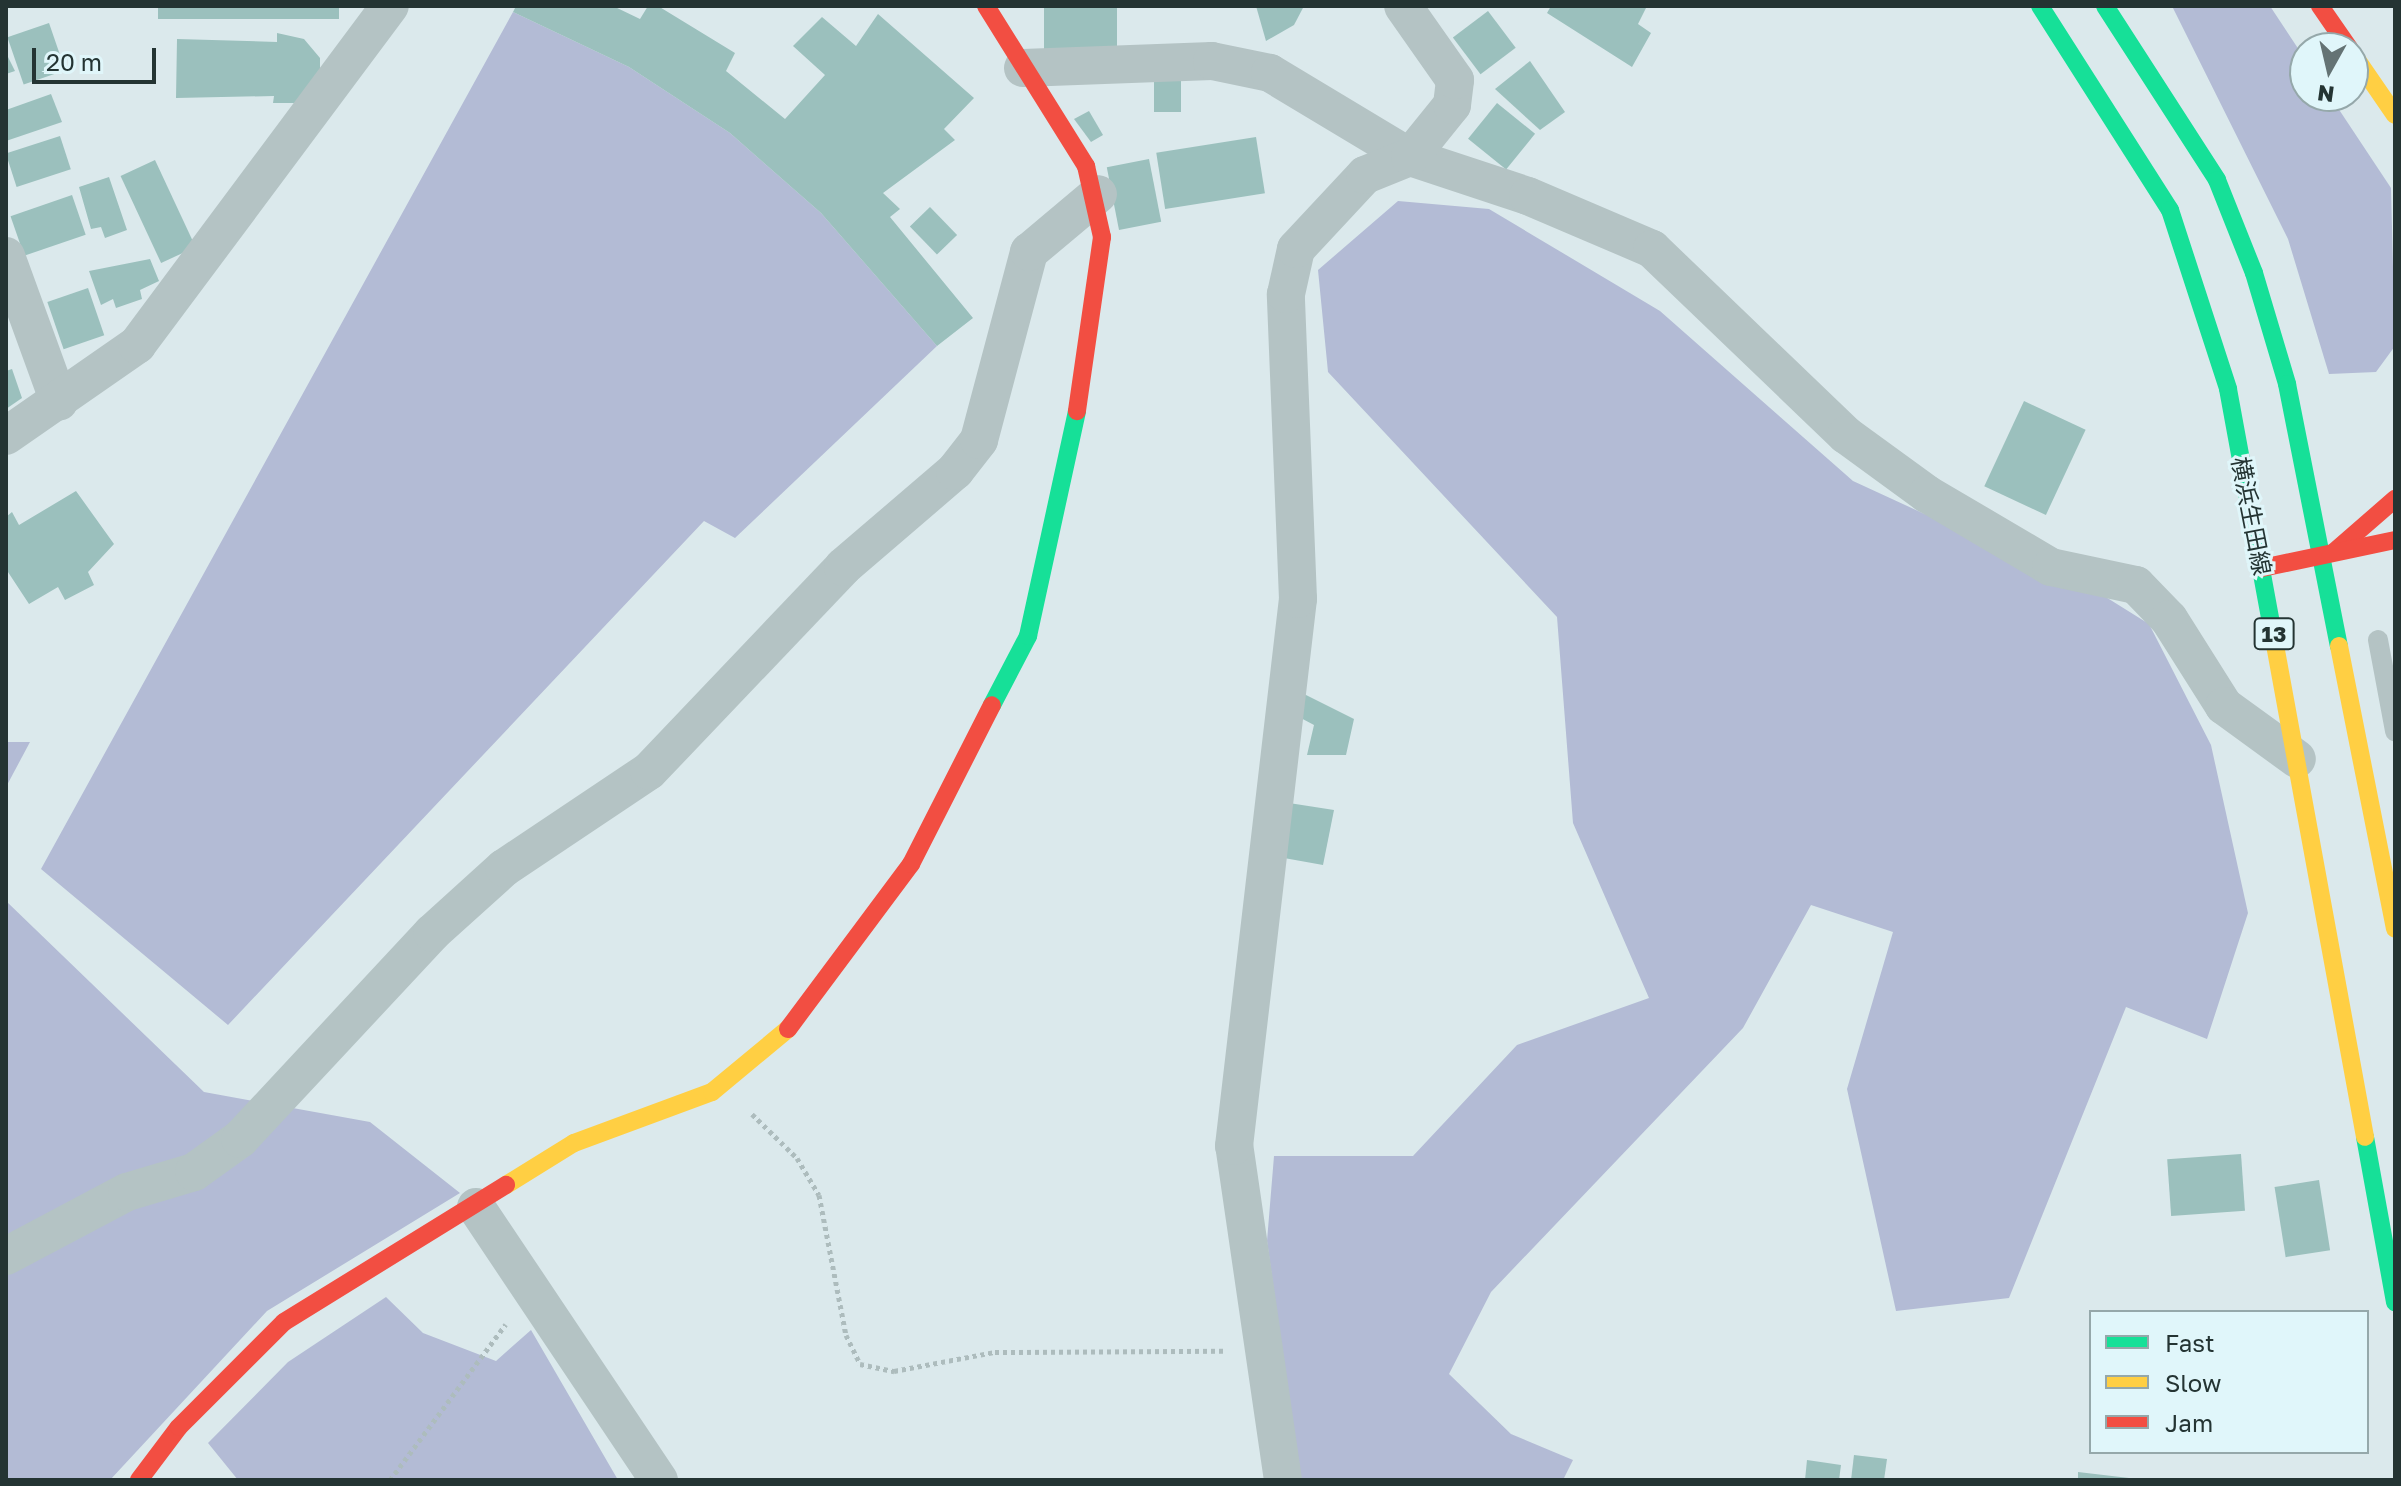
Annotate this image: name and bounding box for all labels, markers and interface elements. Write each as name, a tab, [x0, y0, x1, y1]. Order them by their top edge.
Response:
scale bar	[36, 32, 160, 82]
north arrow	[2289, 32, 2369, 112]
text: 20 m	[46, 47, 102, 76]
text: N	[2316, 80, 2336, 109]
street label: 横浜生田線	[2226, 454, 2278, 578]
road number: 13	[2252, 616, 2296, 652]
legend	[2089, 1310, 2369, 1454]
text: Fast	[2165, 1328, 2215, 1357]
text: Slow	[2165, 1368, 2221, 1397]
text: Jam	[2165, 1408, 2213, 1437]

